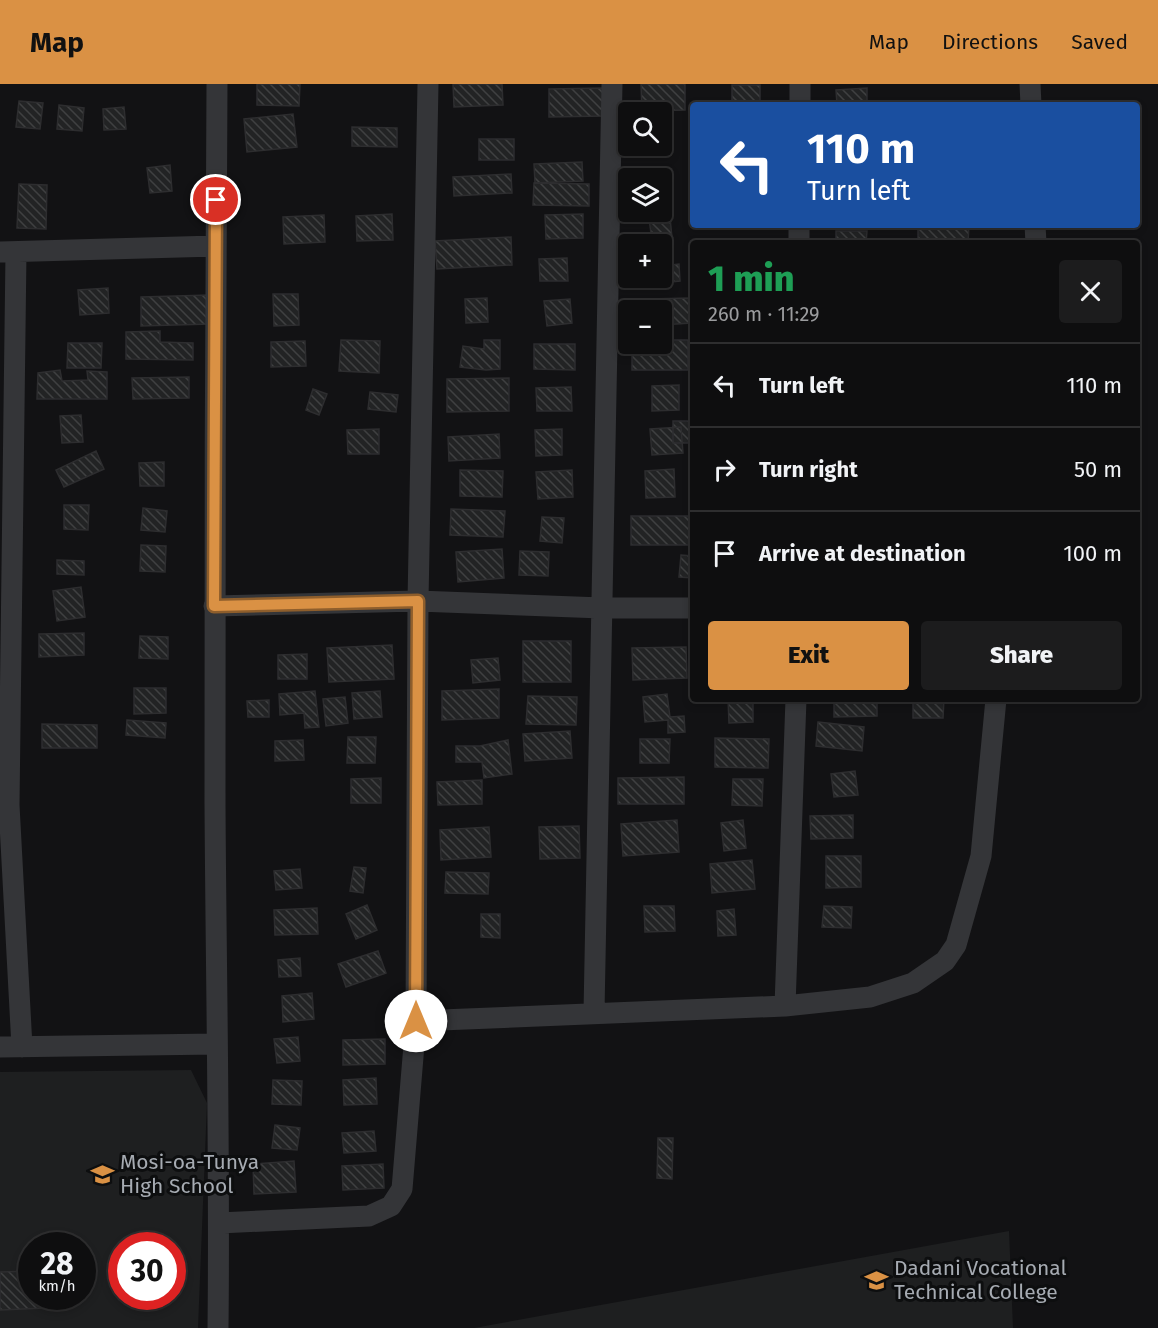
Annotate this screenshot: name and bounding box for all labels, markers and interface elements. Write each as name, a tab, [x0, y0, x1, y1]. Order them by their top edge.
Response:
text: Map	[30, 26, 84, 59]
text: Map	[869, 29, 909, 55]
text: Directions	[942, 29, 1038, 55]
text: Saved	[1071, 29, 1128, 55]
map controls	[618, 102, 672, 354]
button: search	[618, 102, 672, 156]
text: 110 m	[807, 124, 915, 174]
icon: left	[708, 126, 786, 204]
button: layers	[618, 168, 672, 222]
pin	[190, 174, 241, 225]
text: Turn left	[807, 175, 910, 207]
icon: arrive	[199, 183, 232, 216]
button: +	[618, 234, 672, 288]
text: 1 min	[708, 257, 794, 301]
button: close	[1059, 260, 1122, 323]
button: −	[618, 300, 672, 354]
text: 260 m · 11:29	[708, 302, 820, 326]
icon: left	[708, 369, 741, 402]
text: Turn left	[759, 372, 844, 399]
text: 110 m	[1066, 372, 1122, 399]
icon: right	[708, 453, 741, 486]
text: Turn right	[759, 456, 858, 483]
text: 50 m	[1074, 456, 1122, 483]
icon: arrive	[708, 537, 741, 570]
text: Arrive at destination	[759, 540, 966, 567]
text: 100 m	[1063, 540, 1122, 567]
button: Exit	[708, 621, 909, 690]
button: Share	[921, 621, 1122, 690]
position arrow	[384, 989, 448, 1053]
place label: Mosi-oa-Tunya High School	[120, 1149, 259, 1199]
school or university icon: Mosi-oa-Tunya High School	[89, 1161, 115, 1187]
speed limit sign: 30	[108, 1232, 186, 1310]
text: 28	[41, 1246, 73, 1282]
place label: Dadani Vocational Technical College	[894, 1255, 1067, 1305]
school or university icon: Dadani Vocational Technical College	[863, 1267, 889, 1293]
text: km/h	[38, 1277, 76, 1295]

